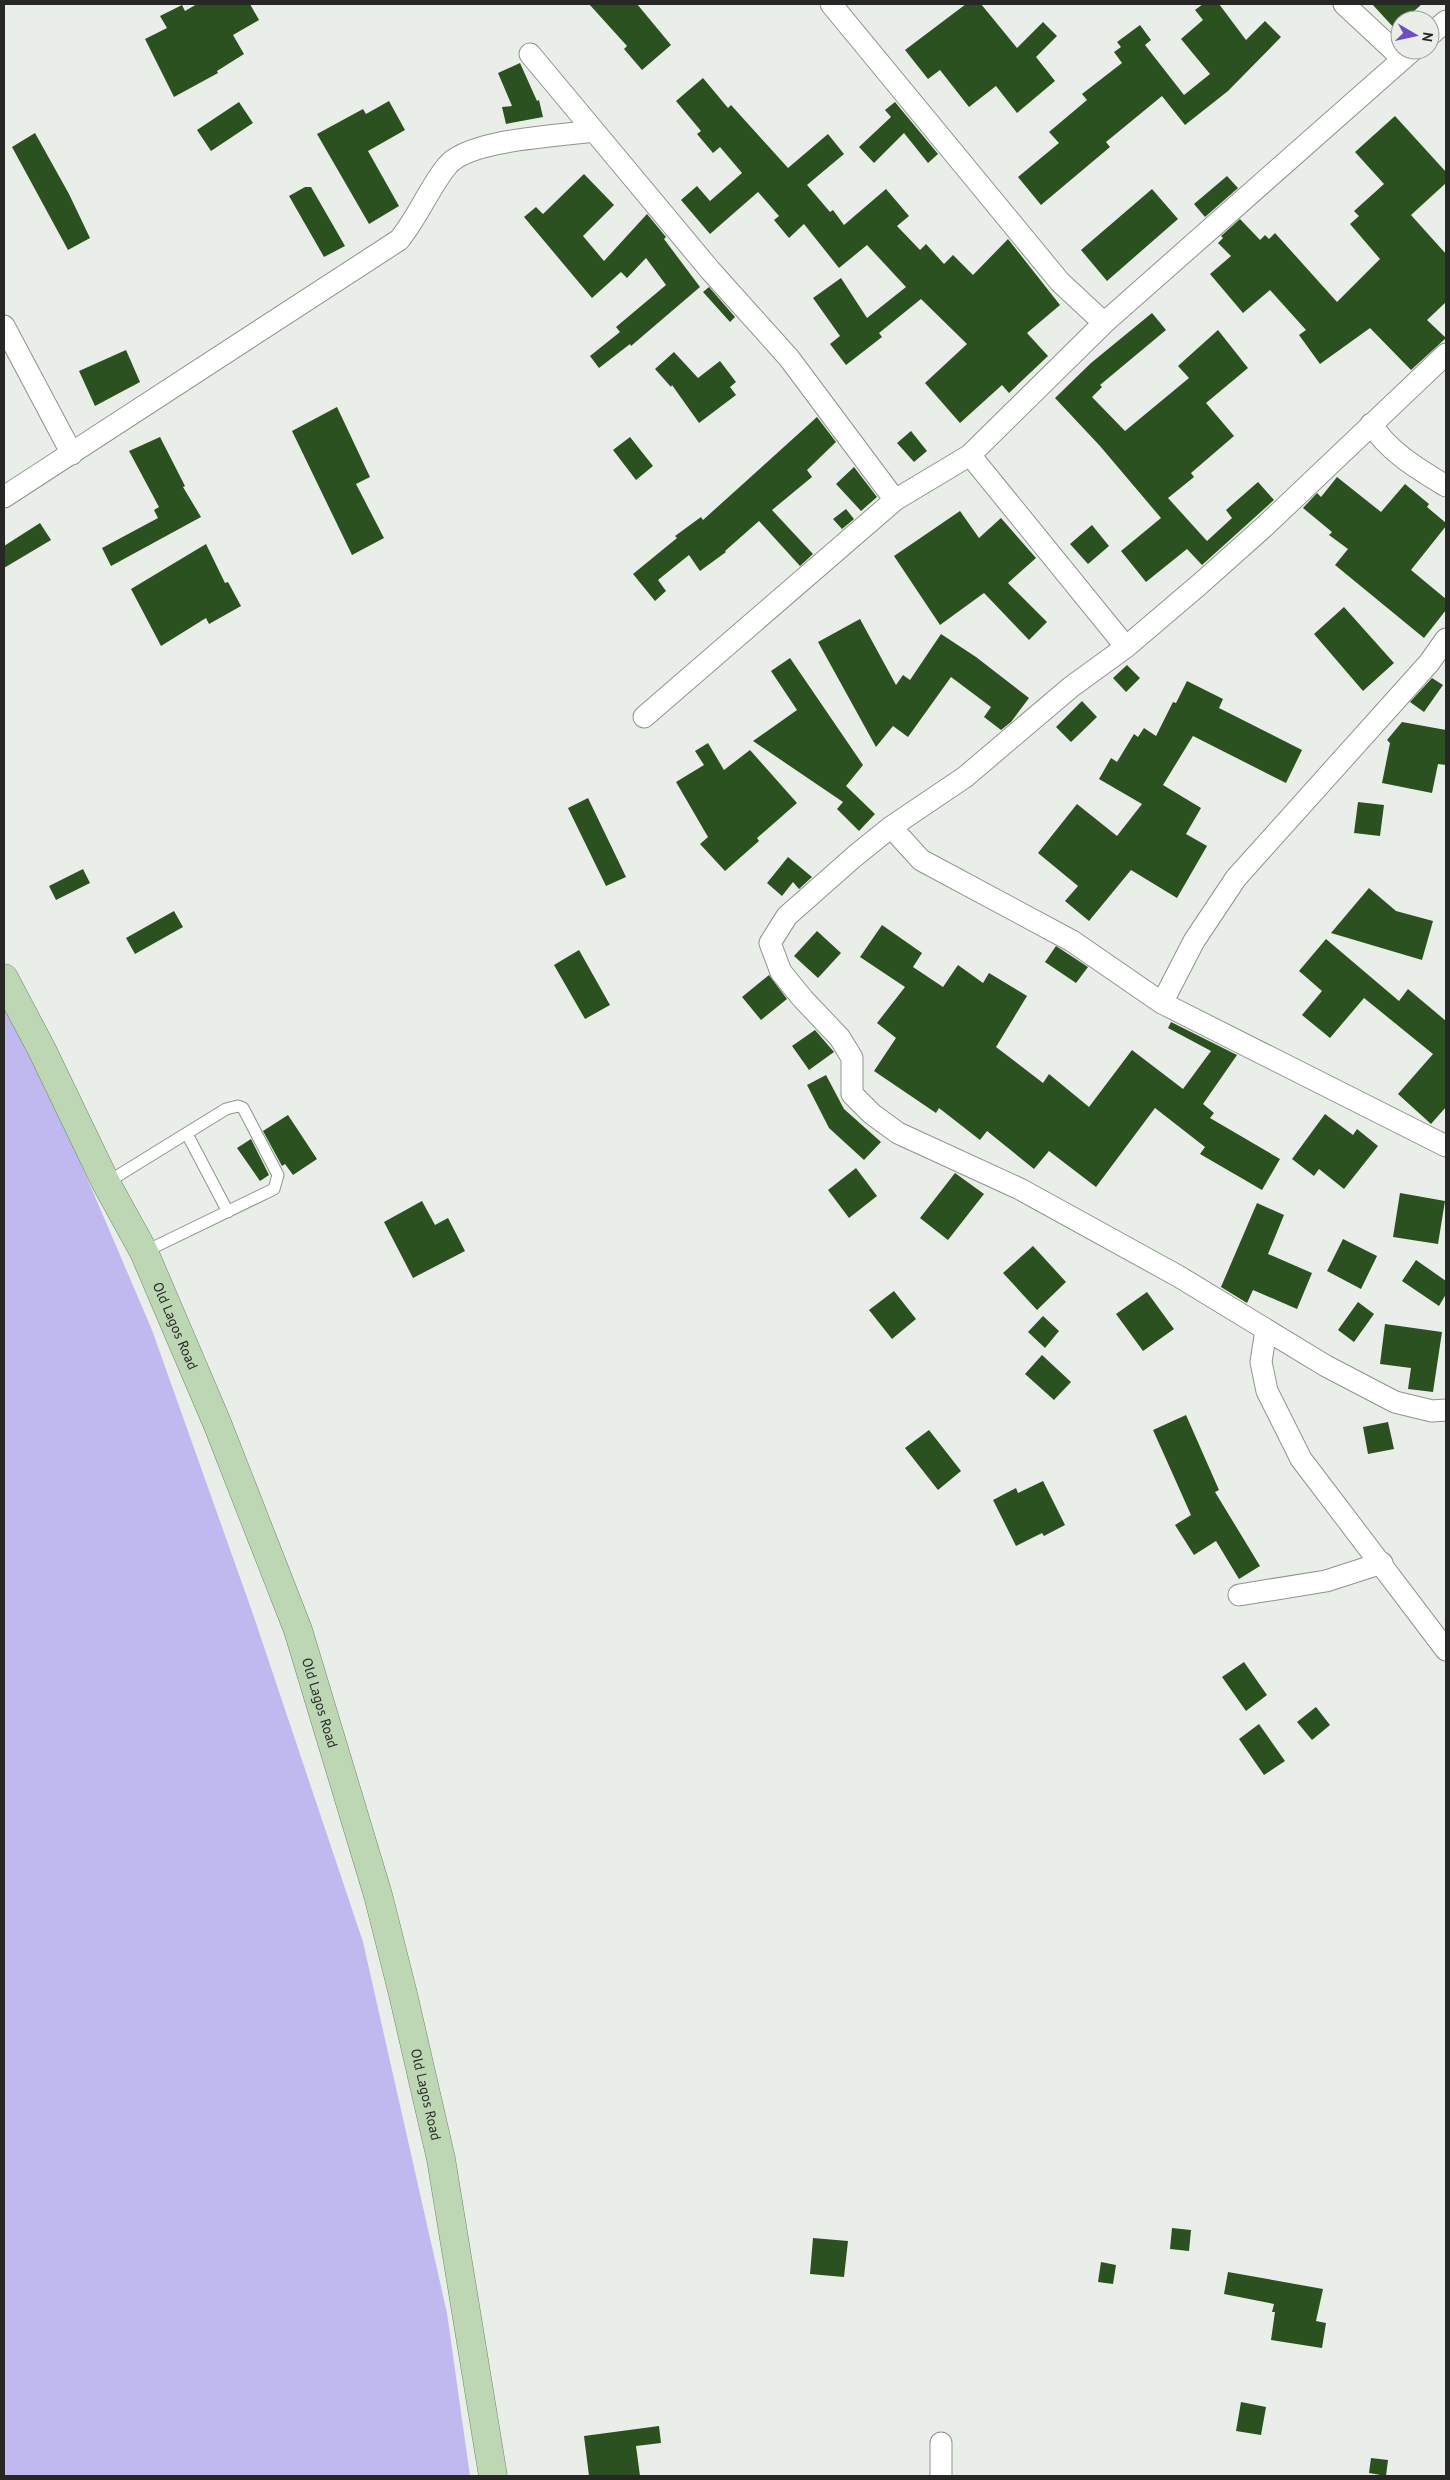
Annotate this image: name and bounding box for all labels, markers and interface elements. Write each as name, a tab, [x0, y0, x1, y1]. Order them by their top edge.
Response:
north arrow	[1390, 10, 1440, 60]
text: N	[1418, 31, 1437, 43]
street label: Old Lagos Road	[149, 1279, 202, 1372]
street label: Old Lagos Road	[298, 1656, 342, 1750]
street label: Old Lagos Road	[407, 2047, 445, 2142]

